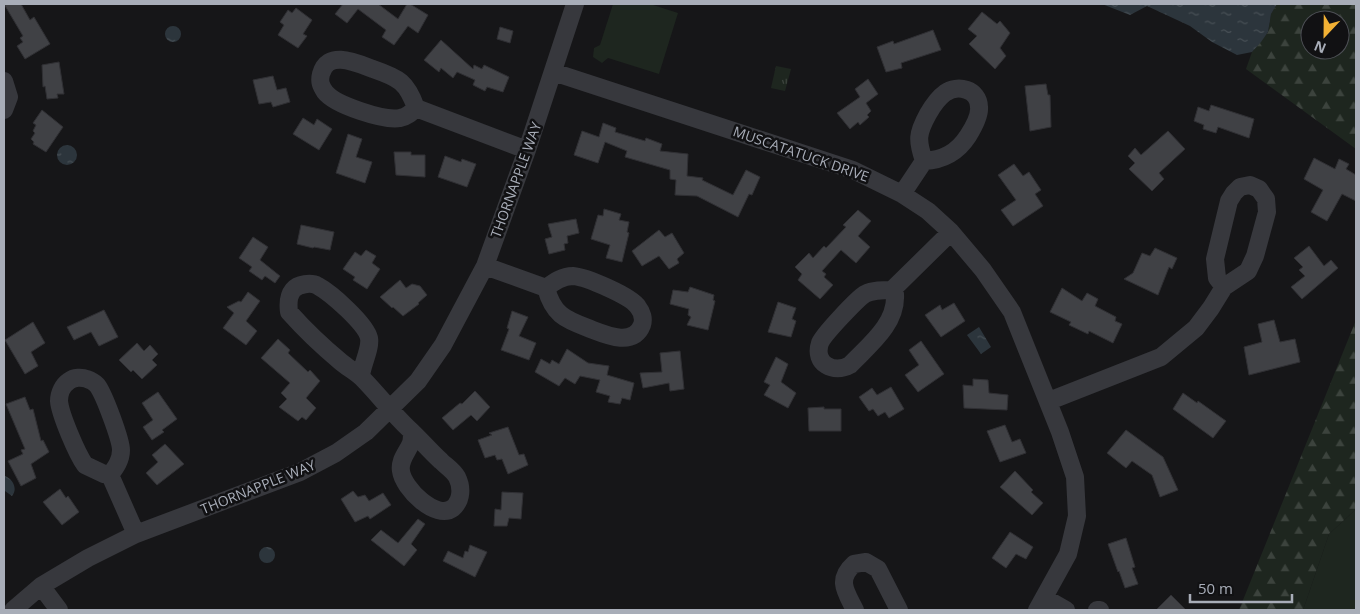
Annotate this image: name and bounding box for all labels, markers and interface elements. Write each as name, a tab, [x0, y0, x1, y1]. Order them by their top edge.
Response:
north arrow	[1300, 10, 1350, 60]
text: N	[1311, 37, 1329, 58]
street label: THORNAPPLE WAY	[486, 119, 545, 240]
street label: MUSCATATUCK DRIVE	[731, 121, 872, 186]
street label: THORNAPPLE WAY	[198, 455, 318, 518]
scale bar	[1190, 572, 1292, 604]
text: 50 m	[1198, 578, 1233, 598]

